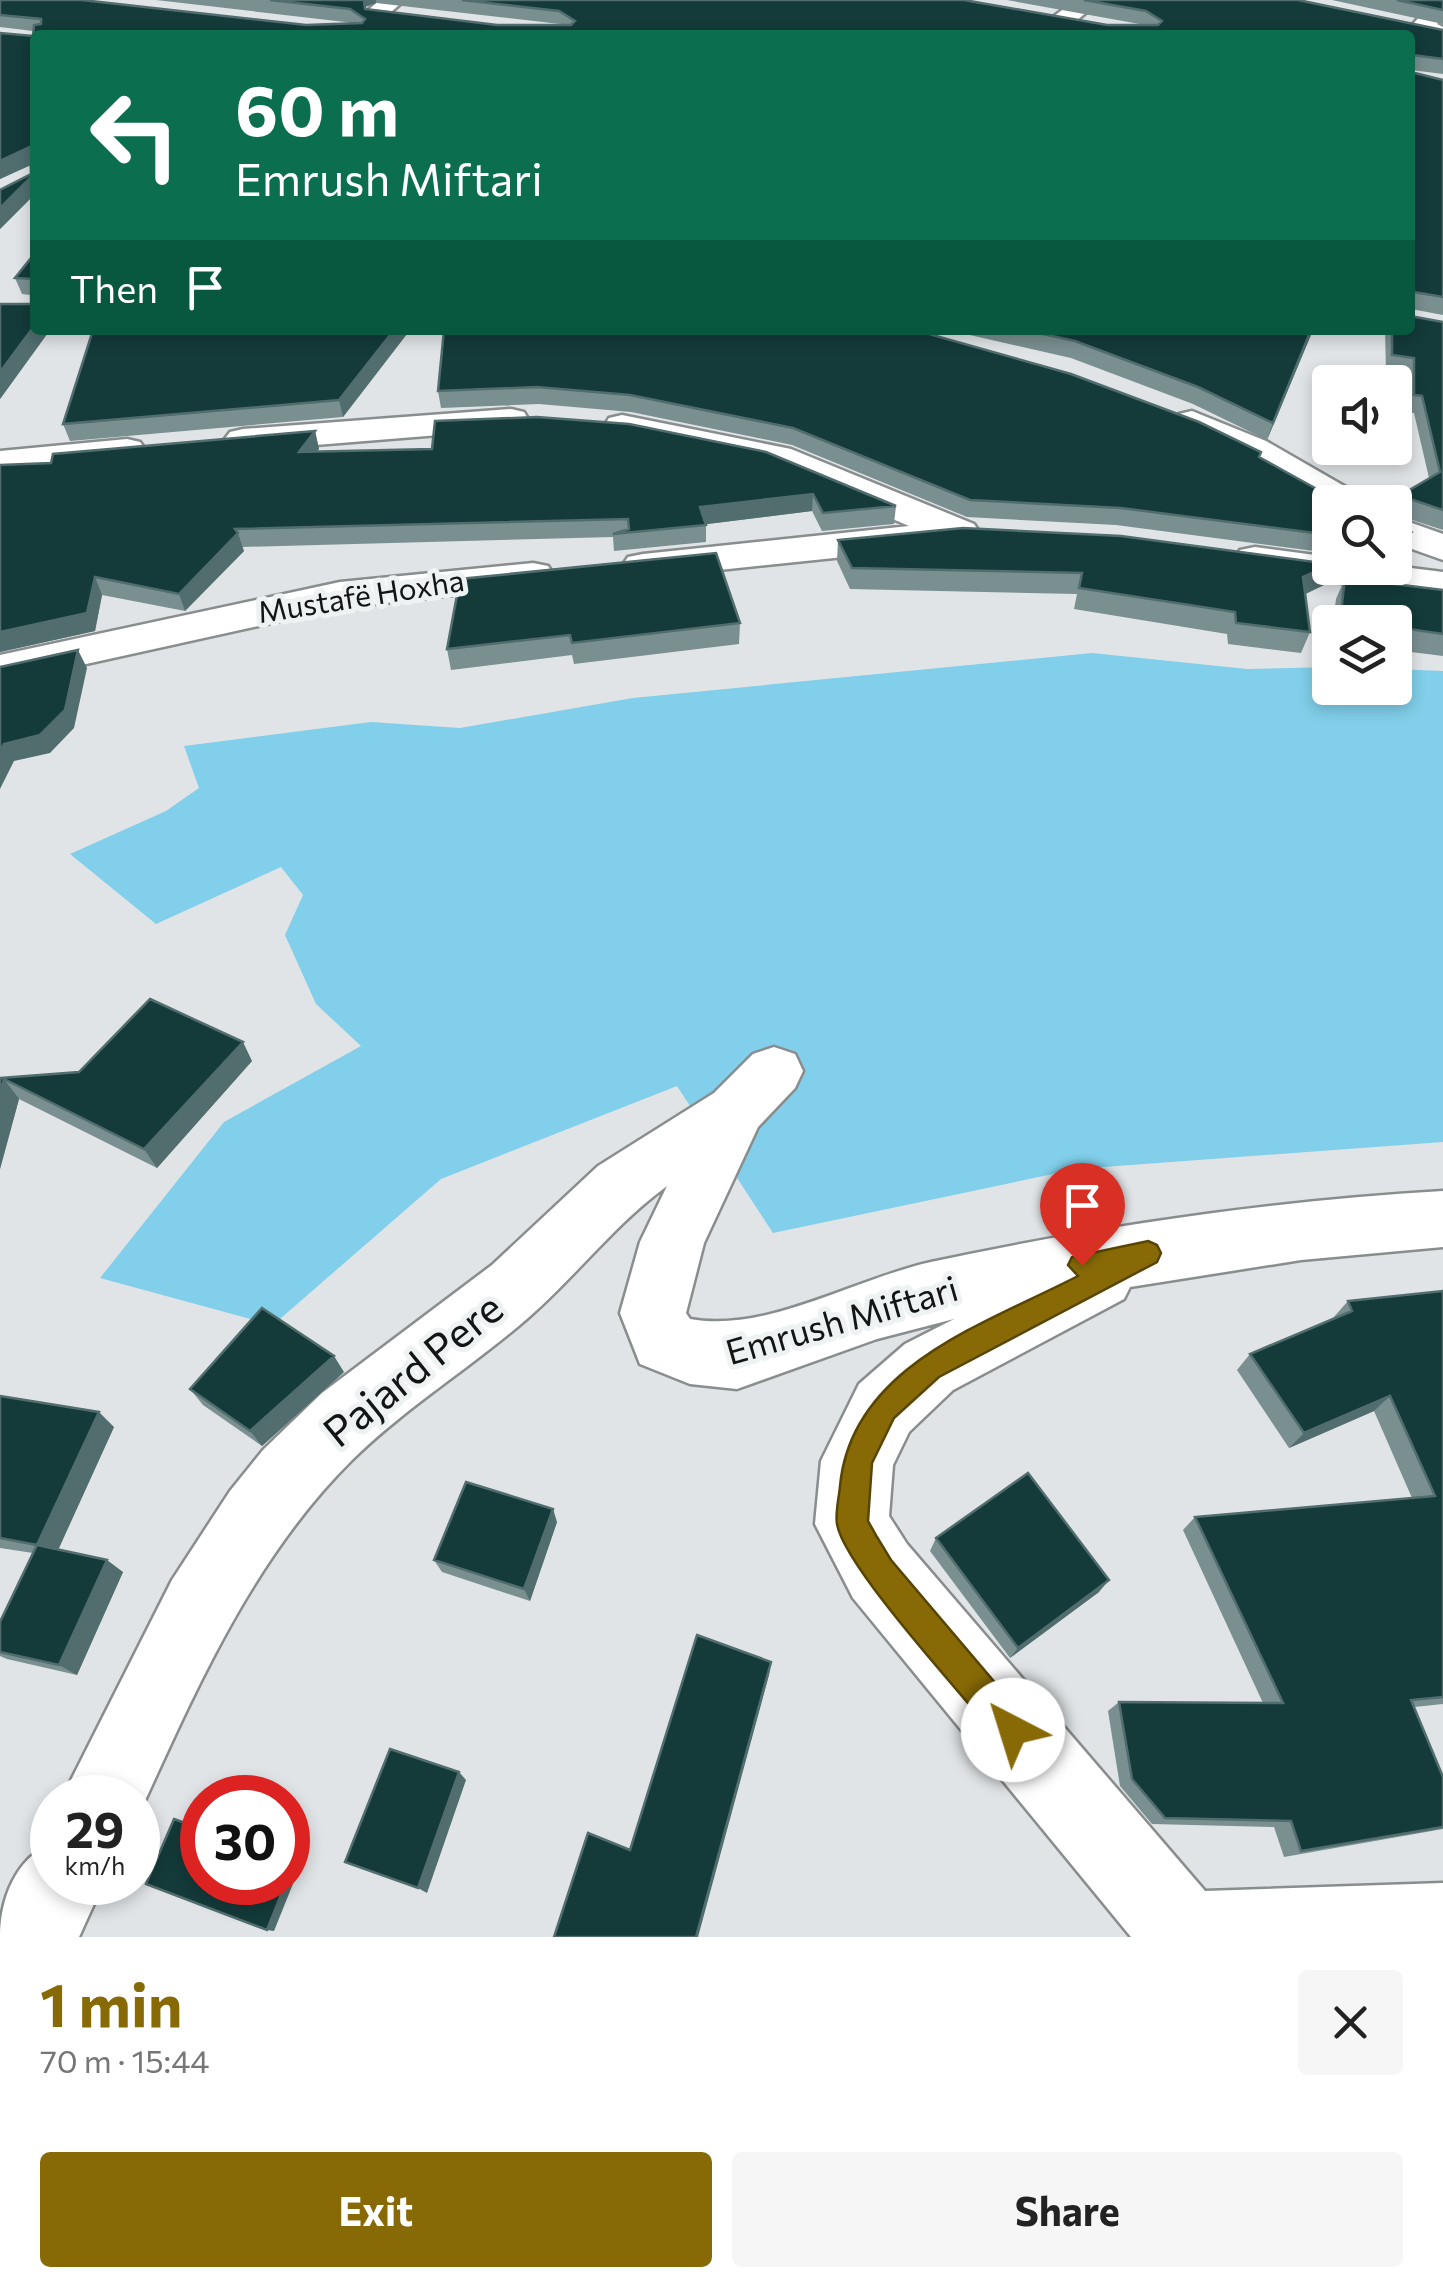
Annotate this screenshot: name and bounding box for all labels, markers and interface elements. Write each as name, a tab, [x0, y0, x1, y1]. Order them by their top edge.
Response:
text: 60 m	[235, 65, 399, 150]
icon: left	[70, 70, 200, 200]
text: Emrush Miftari	[235, 150, 543, 205]
icon: arrive	[178, 260, 233, 315]
text: Then	[70, 264, 158, 311]
map controls	[1312, 365, 1412, 705]
button: sound	[1312, 365, 1412, 465]
button: search	[1312, 485, 1412, 585]
street label: Mustafë Hoxha	[255, 560, 466, 629]
button: layers	[1312, 605, 1412, 705]
pin	[1040, 1163, 1125, 1266]
icon: arrive	[1055, 1178, 1110, 1233]
street label: Emrush Miftari	[720, 1265, 962, 1372]
street label: Pajard Pere	[312, 1280, 512, 1456]
position arrow	[961, 1678, 1065, 1782]
speed limit sign: 30	[180, 1775, 310, 1905]
text: 29	[65, 1797, 124, 1858]
text: km/h	[65, 1850, 125, 1880]
text: 1 min	[40, 1966, 182, 2039]
button: close	[1298, 1970, 1403, 2075]
text: 70 m · 15:44	[40, 2040, 210, 2080]
button: Exit	[40, 2152, 712, 2267]
button: Share	[732, 2152, 1403, 2267]

